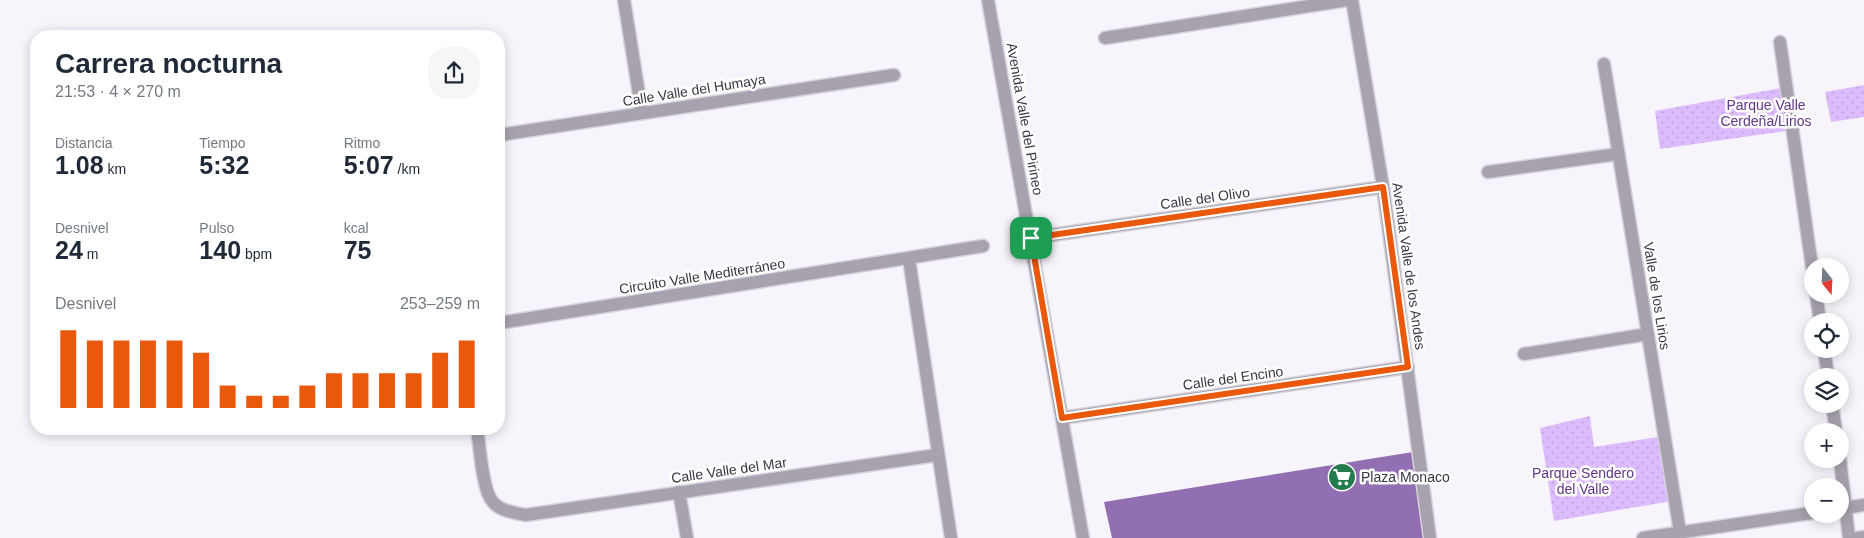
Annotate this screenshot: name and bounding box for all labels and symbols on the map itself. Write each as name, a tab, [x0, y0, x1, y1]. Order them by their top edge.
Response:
street label: Avenida Valle del Pirineo	[1004, 42, 1046, 197]
street label: Calle Valle del Humaya	[621, 71, 767, 109]
park label: Parque Valle Cerdeña/Lirios	[1720, 97, 1812, 129]
street label: Avenida Valle de los Andes	[1389, 182, 1429, 350]
street label: Calle del Olivo	[1159, 184, 1251, 212]
pin	[1010, 217, 1052, 259]
street label: Valle de los Lirios	[1641, 241, 1673, 351]
street label: Circuito Valle Mediterráneo	[618, 255, 786, 297]
north arrow	[1804, 258, 1849, 302]
street label: Calle del Encino	[1182, 363, 1284, 393]
street label: Calle Valle del Mar	[670, 454, 788, 486]
supermarket icon: Plaza Monaco	[1327, 462, 1357, 492]
park label: Parque Sendero del Valle	[1532, 465, 1634, 497]
place label: Plaza Monaco	[1361, 469, 1450, 485]

